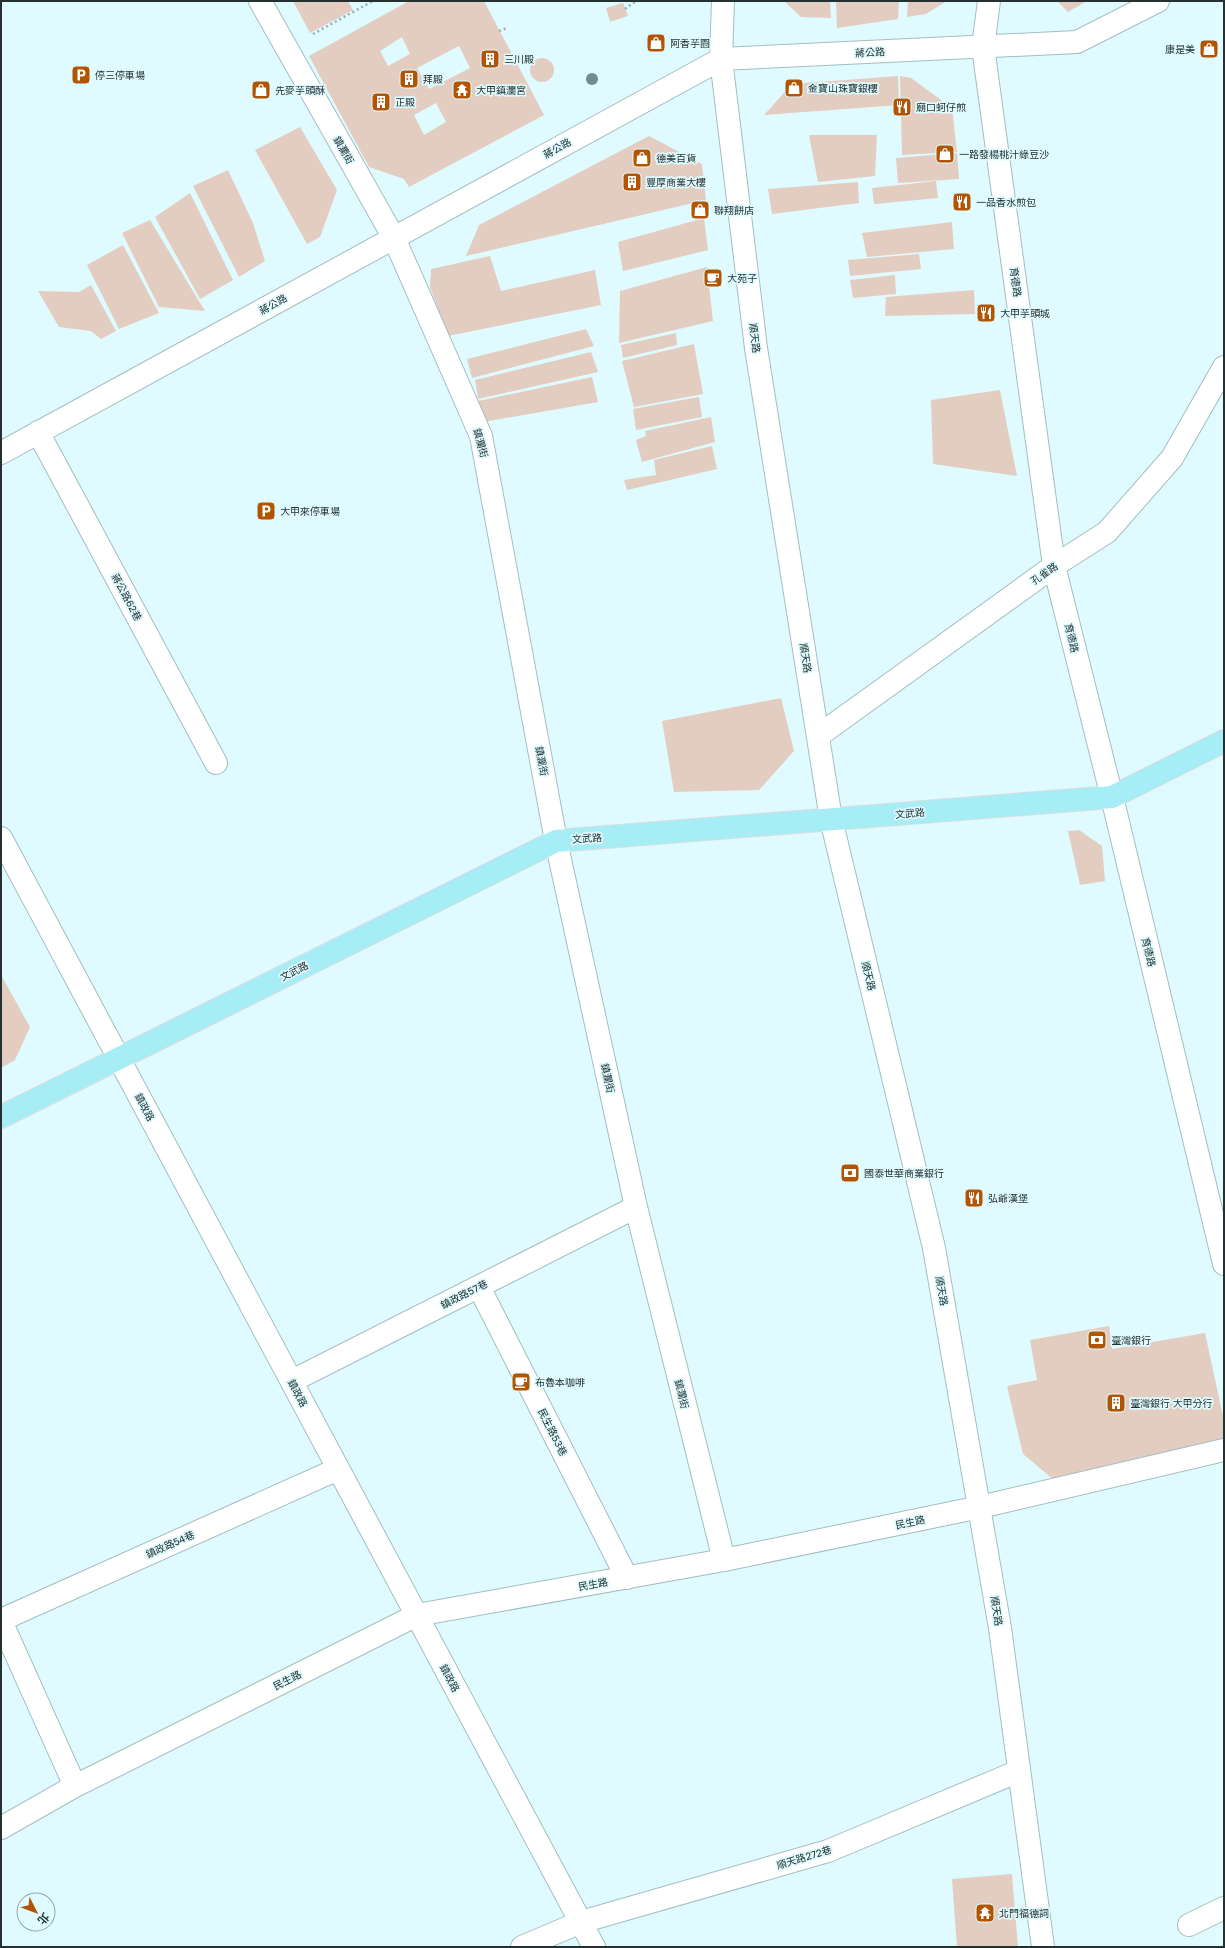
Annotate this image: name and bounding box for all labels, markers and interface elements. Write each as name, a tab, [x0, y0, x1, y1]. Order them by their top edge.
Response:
shop icon: 阿香芋園	[645, 32, 667, 54]
place label: 阿香芋園	[670, 37, 710, 49]
shop icon: 康是美	[1198, 38, 1220, 60]
place label: 康是美	[1165, 43, 1195, 55]
street label: 蔣公路	[855, 45, 885, 59]
building icon: 三川殿	[479, 48, 501, 70]
place label: 三川殿	[504, 53, 534, 65]
parking icon: 停三停車場	[70, 64, 92, 86]
building icon: 拜殿	[398, 68, 420, 90]
place label: 停三停車場	[95, 69, 145, 81]
place label: 拜殿	[423, 73, 443, 85]
shop icon: 金寶山珠寶銀樓	[783, 77, 805, 99]
shop icon: 先麥芋頭酥	[250, 79, 272, 101]
temple icon: 大甲鎮瀾宮	[451, 79, 473, 101]
place label: 金寶山珠寶銀樓	[808, 82, 878, 94]
place label: 先麥芋頭酥	[275, 84, 325, 96]
place label: 大甲鎮瀾宮	[476, 84, 526, 96]
building icon: 正殿	[370, 91, 392, 113]
place label: 正殿	[395, 96, 415, 108]
restaurant icon: 廟口蚵仔煎	[891, 96, 913, 118]
place label: 廟口蚵仔煎	[916, 101, 966, 113]
street label: 鎮瀾街	[331, 134, 357, 166]
street label: 蔣公路	[541, 135, 573, 161]
shop icon: 一路發楊桃汁綠豆沙	[934, 143, 956, 165]
shop icon: 德美百貨	[631, 147, 653, 169]
place label: 一路發楊桃汁綠豆沙	[959, 148, 1049, 160]
place label: 德美百貨	[656, 152, 696, 164]
building icon: 豐厚商業大樓	[621, 171, 643, 193]
place label: 豐厚商業大樓	[646, 176, 706, 188]
restaurant icon: 一品香水煎包	[951, 191, 973, 213]
place label: 一品香水煎包	[976, 196, 1036, 208]
shop icon: 聯翔餅店	[689, 199, 711, 221]
place label: 聯翔餅店	[714, 204, 754, 216]
street label: 育德路	[1008, 266, 1024, 298]
cafe icon: 大苑子	[702, 267, 724, 289]
place label: 大苑子	[727, 272, 757, 284]
street label: 蔣公路	[257, 291, 289, 317]
restaurant icon: 大甲芋頭城	[975, 302, 997, 324]
place label: 大甲芋頭城	[1000, 307, 1050, 319]
street label: 順天路	[747, 322, 763, 354]
street label: 鎮瀾街	[471, 427, 491, 459]
parking icon: 大甲來停車場	[255, 500, 277, 522]
place label: 大甲來停車場	[280, 505, 340, 517]
street label: 孔雀路	[1028, 559, 1060, 587]
street label: 蔣公路62巷	[110, 571, 144, 623]
street label: 育德路	[1063, 622, 1081, 654]
street label: 順天路	[798, 642, 814, 674]
street label: 鎮瀾街	[533, 745, 551, 777]
street label: 文武路	[895, 806, 925, 820]
street label: 文武路	[572, 831, 602, 845]
street label: 育德路	[1140, 936, 1158, 968]
street label: 文武路	[278, 959, 310, 983]
street label: 順天路	[860, 960, 878, 992]
street label: 鎮瀾街	[599, 1062, 617, 1094]
street label: 鎮政路	[133, 1091, 157, 1123]
bank icon: 國泰世華商業銀行	[839, 1162, 861, 1184]
place label: 國泰世華商業銀行	[864, 1167, 944, 1179]
restaurant icon: 弘爺漢堡	[963, 1187, 985, 1209]
place label: 弘爺漢堡	[988, 1192, 1028, 1204]
street label: 順天路	[933, 1275, 951, 1307]
street label: 鎮政路57巷	[439, 1277, 489, 1311]
bank icon: 臺灣銀行	[1086, 1329, 1108, 1351]
place label: 臺灣銀行	[1111, 1334, 1151, 1346]
cafe icon: 布魯本咖啡	[510, 1371, 532, 1393]
place label: 布魯本咖啡	[535, 1376, 585, 1388]
street label: 鎮政路	[286, 1377, 310, 1409]
street label: 鎮瀾街	[673, 1378, 691, 1410]
building icon: 臺灣銀行 大甲分行	[1105, 1392, 1127, 1414]
place label: 臺灣銀行 大甲分行	[1130, 1397, 1213, 1409]
street label: 民生路53巷	[536, 1406, 570, 1458]
street label: 民生路	[894, 1513, 926, 1531]
street label: 鎮政路54巷	[144, 1528, 196, 1560]
street label: 民生路	[577, 1575, 609, 1593]
street label: 順天路	[989, 1595, 1005, 1627]
street label: 鎮政路	[438, 1662, 462, 1694]
street label: 民生路	[271, 1668, 303, 1692]
street label: 順天路272巷	[775, 1843, 833, 1871]
north arrow	[16, 1892, 56, 1932]
temple icon: 北門福德詞	[974, 1902, 996, 1924]
place label: 北門福德詞	[999, 1907, 1049, 1919]
text: 北	[35, 1911, 52, 1927]

